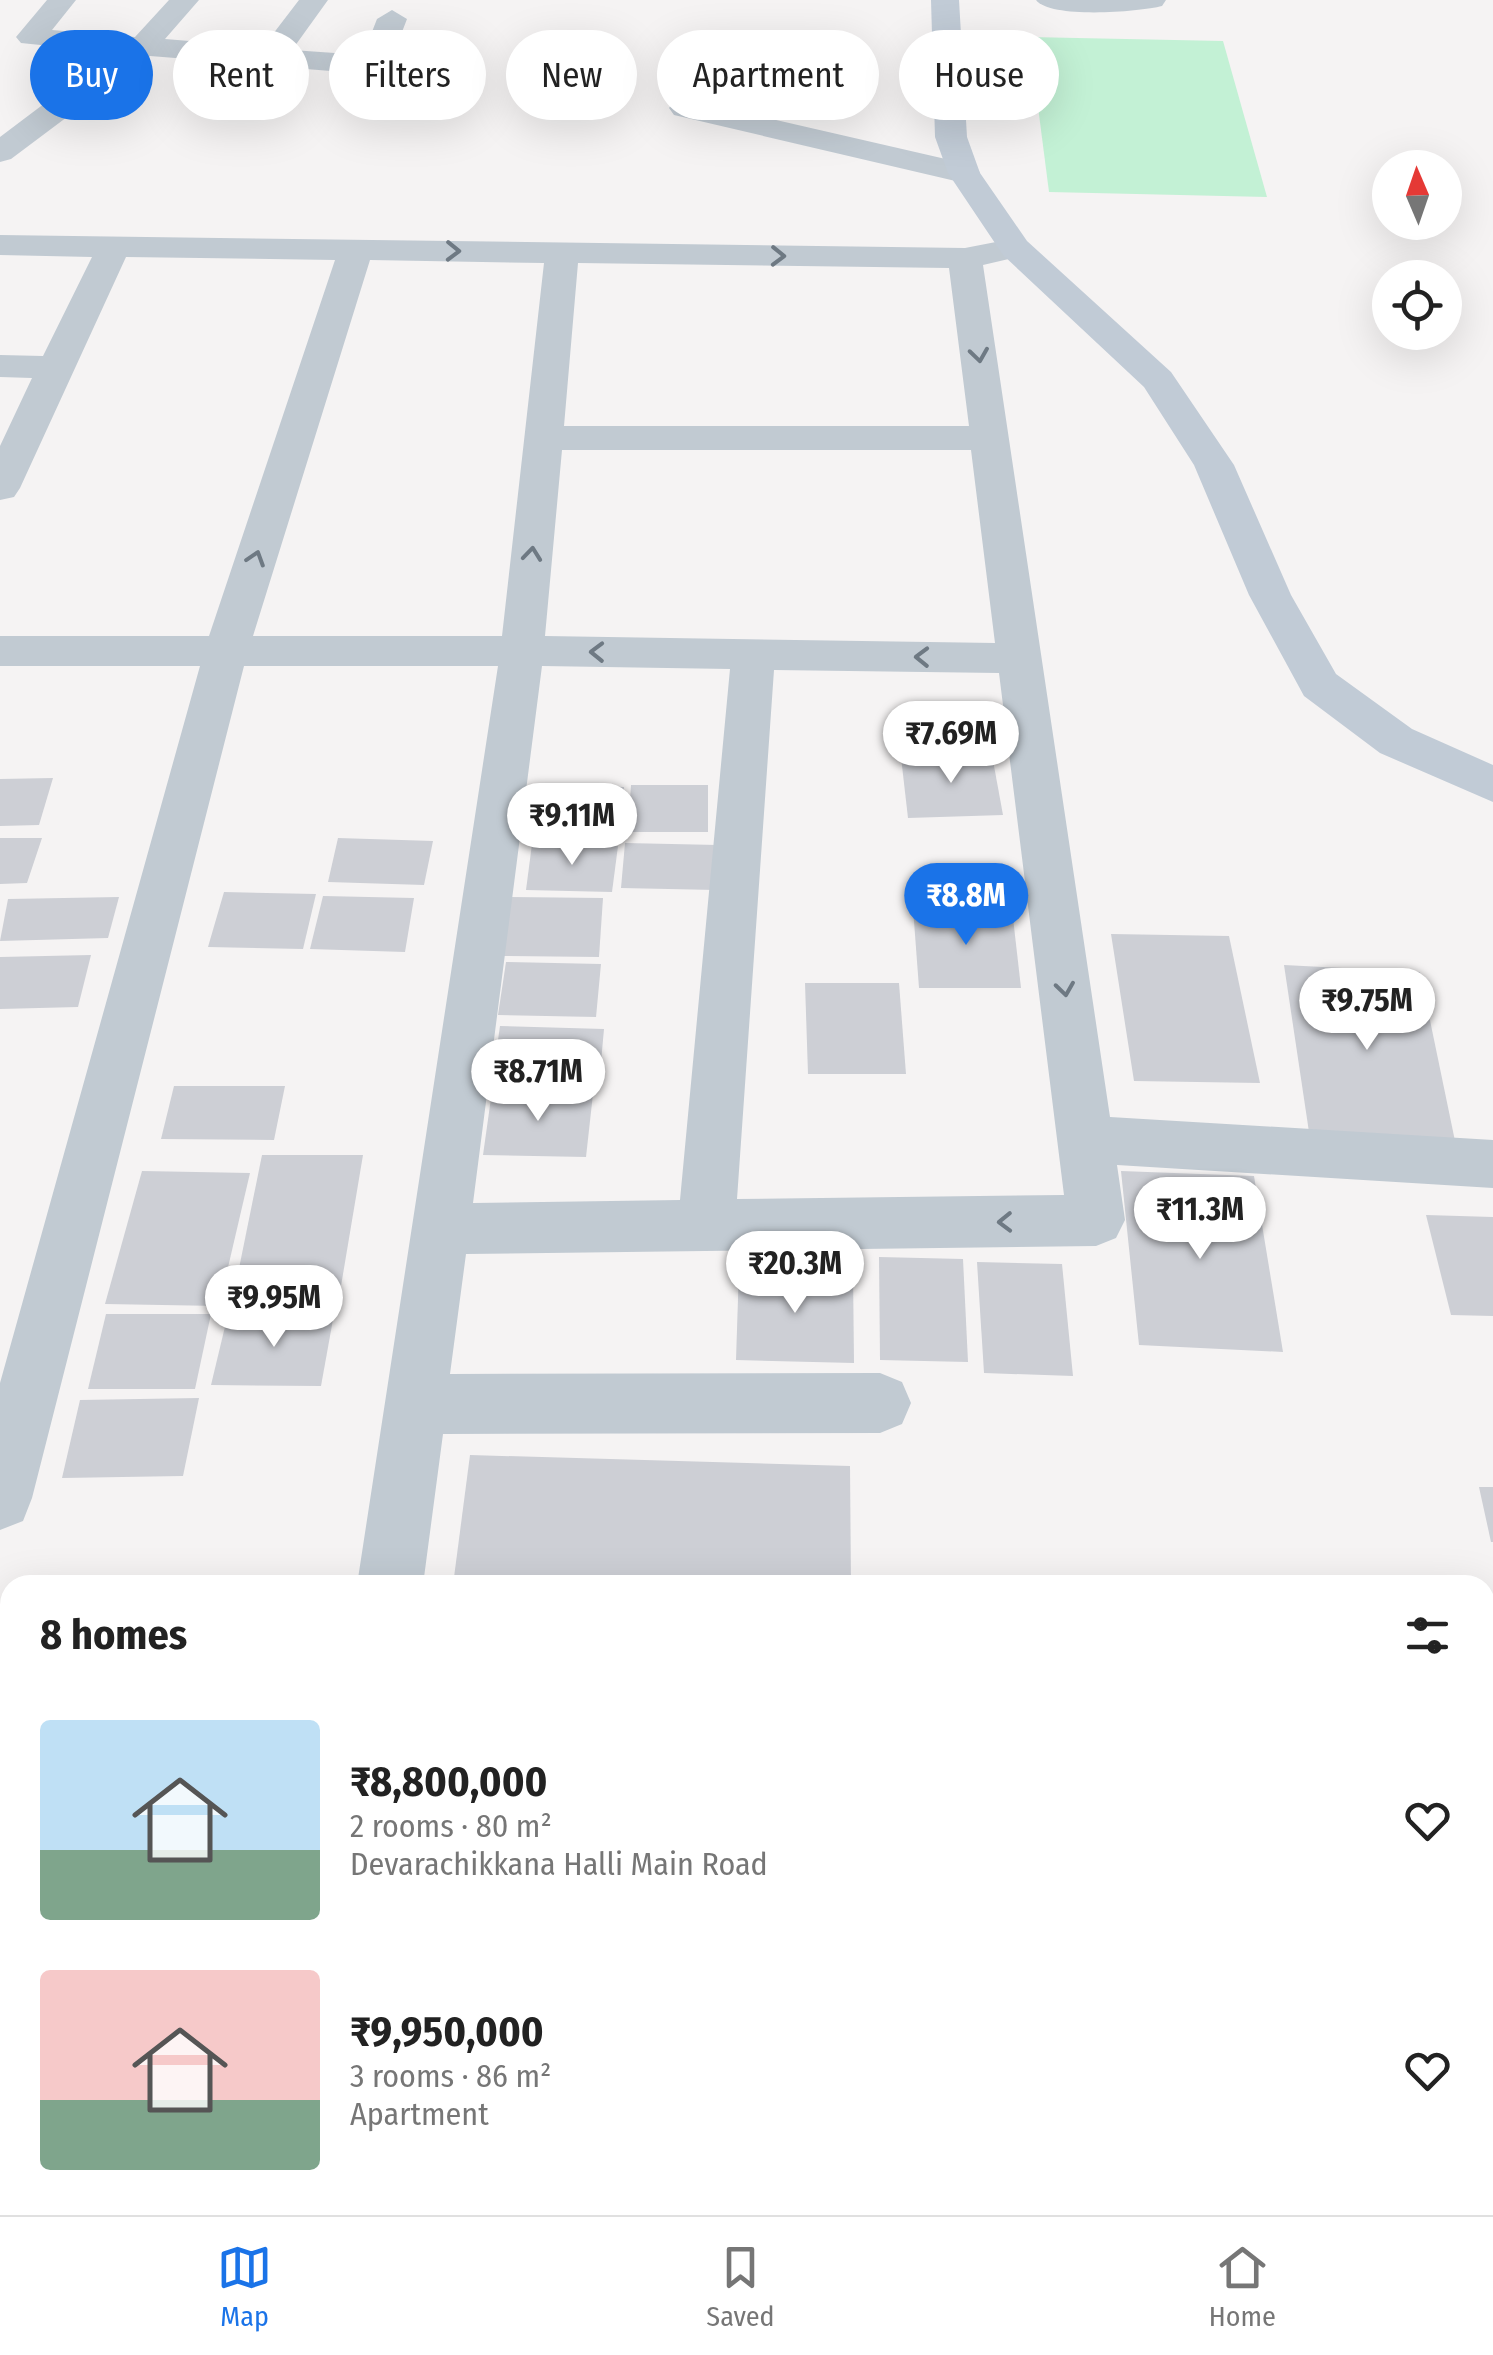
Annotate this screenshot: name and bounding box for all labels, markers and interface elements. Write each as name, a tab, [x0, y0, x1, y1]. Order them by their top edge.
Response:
chip: Buy	[30, 30, 153, 120]
chip: Rent	[173, 30, 309, 120]
chip: Filters	[329, 30, 486, 120]
chip: New	[506, 30, 637, 120]
chip: Apartment	[657, 30, 879, 120]
chip: House	[899, 30, 1059, 120]
north arrow	[1372, 150, 1462, 240]
map controls	[1372, 150, 1462, 350]
one-way arrow	[446, 241, 462, 262]
one-way arrow	[771, 245, 787, 266]
button: locate	[1372, 260, 1462, 350]
one-way arrow	[967, 346, 988, 363]
one-way arrow	[520, 546, 542, 562]
one-way arrow	[244, 551, 265, 568]
one-way arrow	[589, 642, 605, 663]
one-way arrow	[913, 646, 928, 668]
pin: ₹7.69M	[870, 701, 1032, 786]
text: ₹7.69M	[905, 714, 997, 752]
pin: ₹9.11M	[491, 783, 653, 868]
text: ₹9.11M	[529, 796, 615, 834]
pin: ₹8.8M	[896, 863, 1036, 948]
text: ₹8.8M	[926, 876, 1006, 914]
pin: ₹9.75M	[1286, 968, 1448, 1053]
one-way arrow	[1053, 980, 1074, 997]
text: ₹9.75M	[1321, 981, 1413, 1019]
pin: ₹8.71M	[457, 1039, 619, 1124]
text: ₹8.71M	[493, 1052, 583, 1090]
pin: ₹11.3M	[1119, 1177, 1281, 1262]
text: ₹11.3M	[1156, 1190, 1244, 1228]
one-way arrow	[997, 1211, 1013, 1232]
pin: ₹20.3M	[714, 1231, 876, 1316]
text: ₹20.3M	[748, 1244, 842, 1282]
pin: ₹9.95M	[193, 1265, 355, 1350]
text: ₹9.95M	[227, 1278, 321, 1316]
icon: filters	[1400, 1608, 1455, 1663]
text: 8 homes	[40, 1610, 187, 1660]
text: ₹8,800,000	[350, 1757, 548, 1807]
icon: home	[120, 1760, 240, 1880]
icon: heart	[1400, 1793, 1455, 1848]
text: 2 rooms · 80 m²	[350, 1807, 552, 1845]
text: Devarachikkana Halli Main Road	[350, 1845, 768, 1883]
text: ₹9,950,000	[350, 2007, 544, 2057]
icon: home	[120, 2010, 240, 2130]
icon: heart	[1400, 2043, 1455, 2098]
text: 3 rooms · 86 m²	[350, 2057, 551, 2095]
text: Apartment	[350, 2095, 489, 2133]
tab: Map	[217, 2240, 272, 2333]
tab: Saved	[706, 2240, 775, 2333]
tab: Home	[1209, 2240, 1276, 2333]

